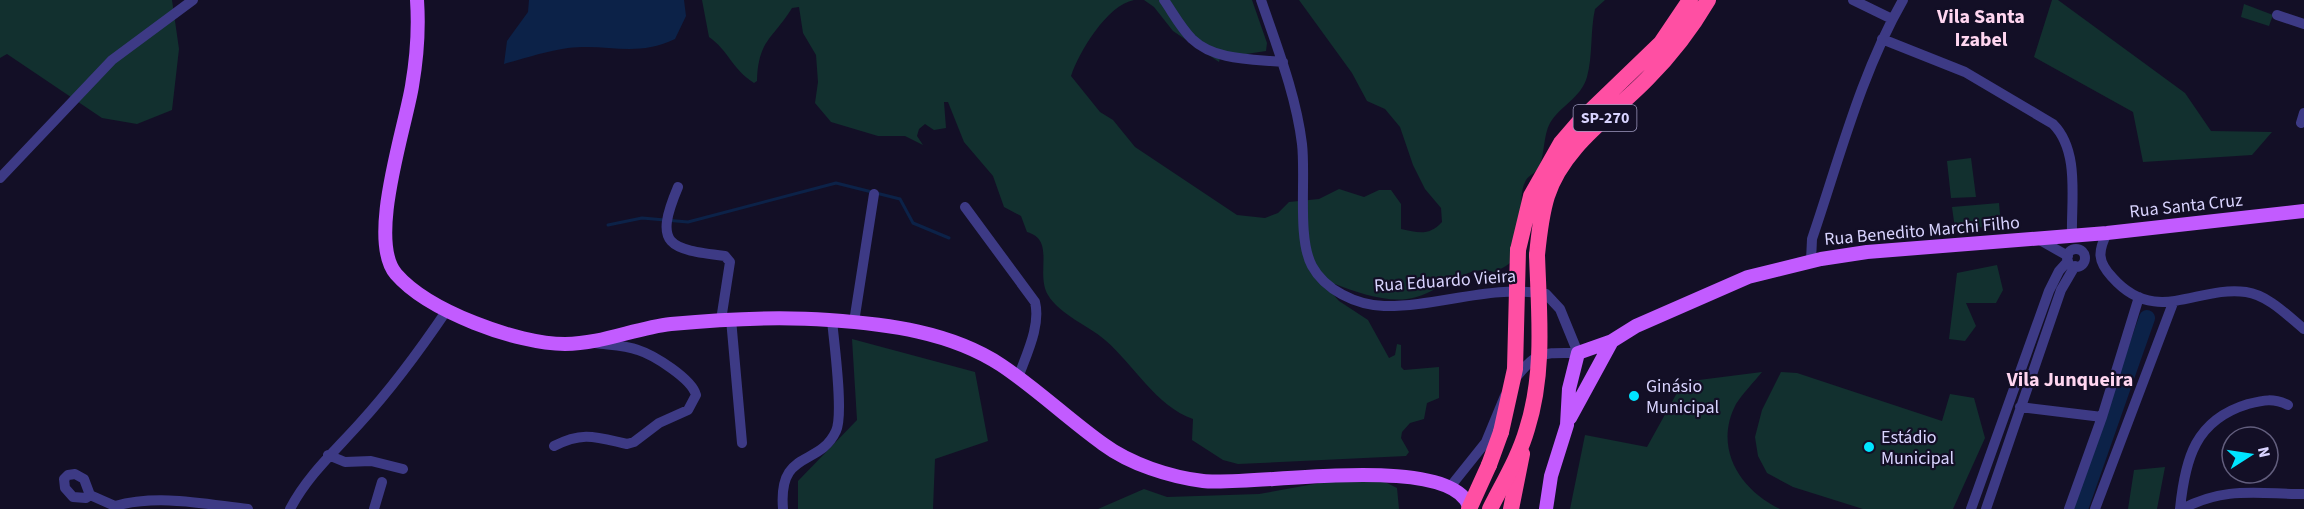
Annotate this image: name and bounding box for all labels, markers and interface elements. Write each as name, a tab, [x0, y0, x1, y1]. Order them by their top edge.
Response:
district label: Vila Santa Izabel	[1936, 3, 2025, 54]
road number: SP-270	[1574, 105, 1636, 131]
street label: Rua Santa Cruz	[2128, 188, 2244, 224]
street label: Rua Benedito Marchi Filho	[1823, 210, 2021, 252]
street label: Rua Eduardo Vieira	[1373, 264, 1517, 298]
district label: Vila Junqueira	[2006, 366, 2133, 394]
place label: Ginásio Municipal	[1646, 374, 1719, 420]
marker: Ginásio Municipal	[1627, 389, 1641, 403]
place label: Estádio Municipal	[1881, 425, 1954, 471]
north arrow	[2220, 425, 2280, 485]
marker: Estádio Municipal	[1862, 440, 1876, 454]
text: N	[2252, 445, 2276, 460]

